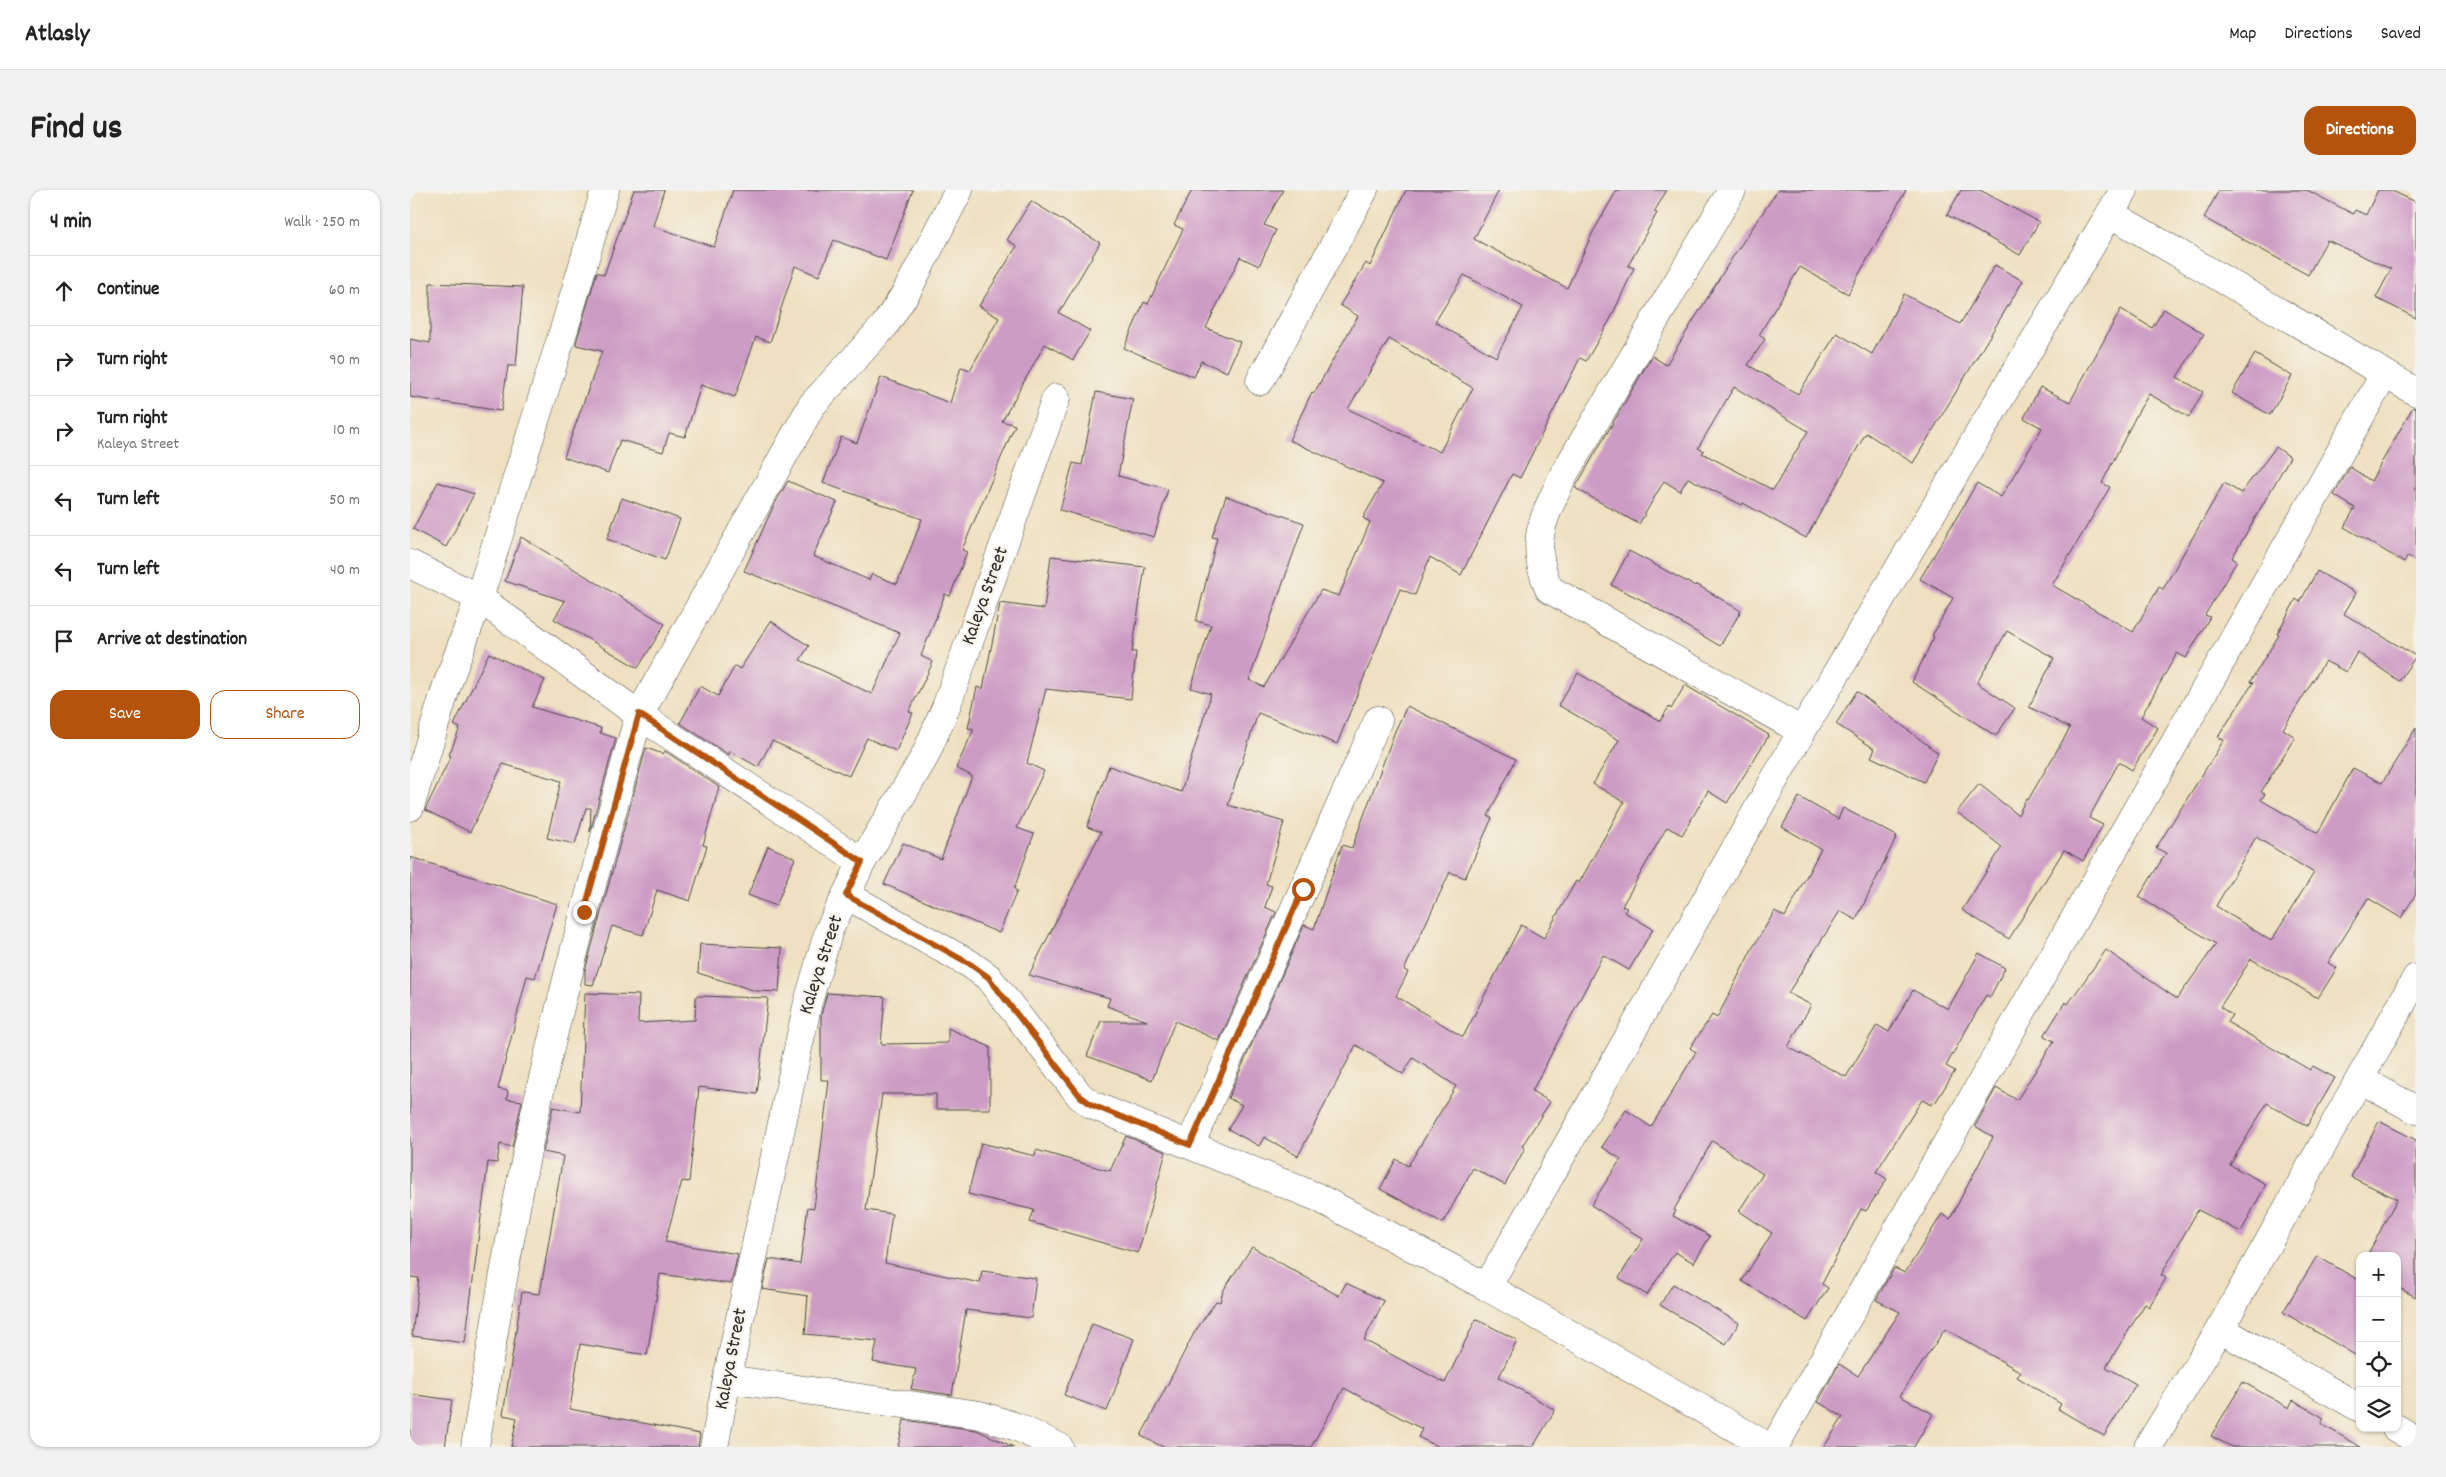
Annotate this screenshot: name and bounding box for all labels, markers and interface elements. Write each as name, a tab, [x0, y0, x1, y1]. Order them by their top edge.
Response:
text: Atlasly	[25, 18, 89, 52]
text: Map	[2229, 22, 2256, 47]
text: Directions	[2284, 22, 2353, 47]
text: Saved	[2381, 22, 2421, 47]
text: Find us	[30, 105, 122, 155]
button: Directions	[2304, 106, 2416, 155]
text: 4 min	[50, 208, 92, 238]
text: Walk · 250 m	[284, 211, 360, 234]
icon: ahead	[50, 277, 78, 305]
text: Continue	[97, 277, 159, 304]
text: 60 m	[329, 279, 360, 302]
icon: right	[50, 347, 78, 375]
text: Turn right	[97, 347, 168, 374]
text: 90 m	[329, 349, 360, 372]
text: Turn right	[97, 406, 168, 433]
icon: right	[50, 417, 78, 445]
text: 10 m	[333, 419, 360, 442]
text: Kaleya Street	[97, 433, 179, 456]
icon: left	[50, 487, 78, 515]
text: Turn left	[97, 487, 160, 514]
text: 50 m	[329, 489, 360, 512]
street label: Kaleya Street	[955, 543, 1017, 649]
icon: left	[50, 557, 78, 585]
text: Turn left	[97, 557, 160, 584]
text: 40 m	[330, 559, 360, 582]
icon: arrive	[50, 627, 78, 655]
text: Arrive at destination	[97, 627, 247, 654]
button: Save	[50, 690, 200, 739]
button: Share	[210, 690, 360, 739]
route start	[1292, 878, 1315, 901]
route end	[573, 901, 596, 924]
street label: Kaleya Street	[793, 912, 851, 1018]
map controls	[2356, 1252, 2401, 1432]
button: +	[2356, 1252, 2401, 1297]
button: −	[2356, 1297, 2401, 1342]
street label: Kaleya Street	[708, 1306, 756, 1412]
button: locate	[2356, 1342, 2401, 1387]
button: layers	[2356, 1387, 2401, 1432]

